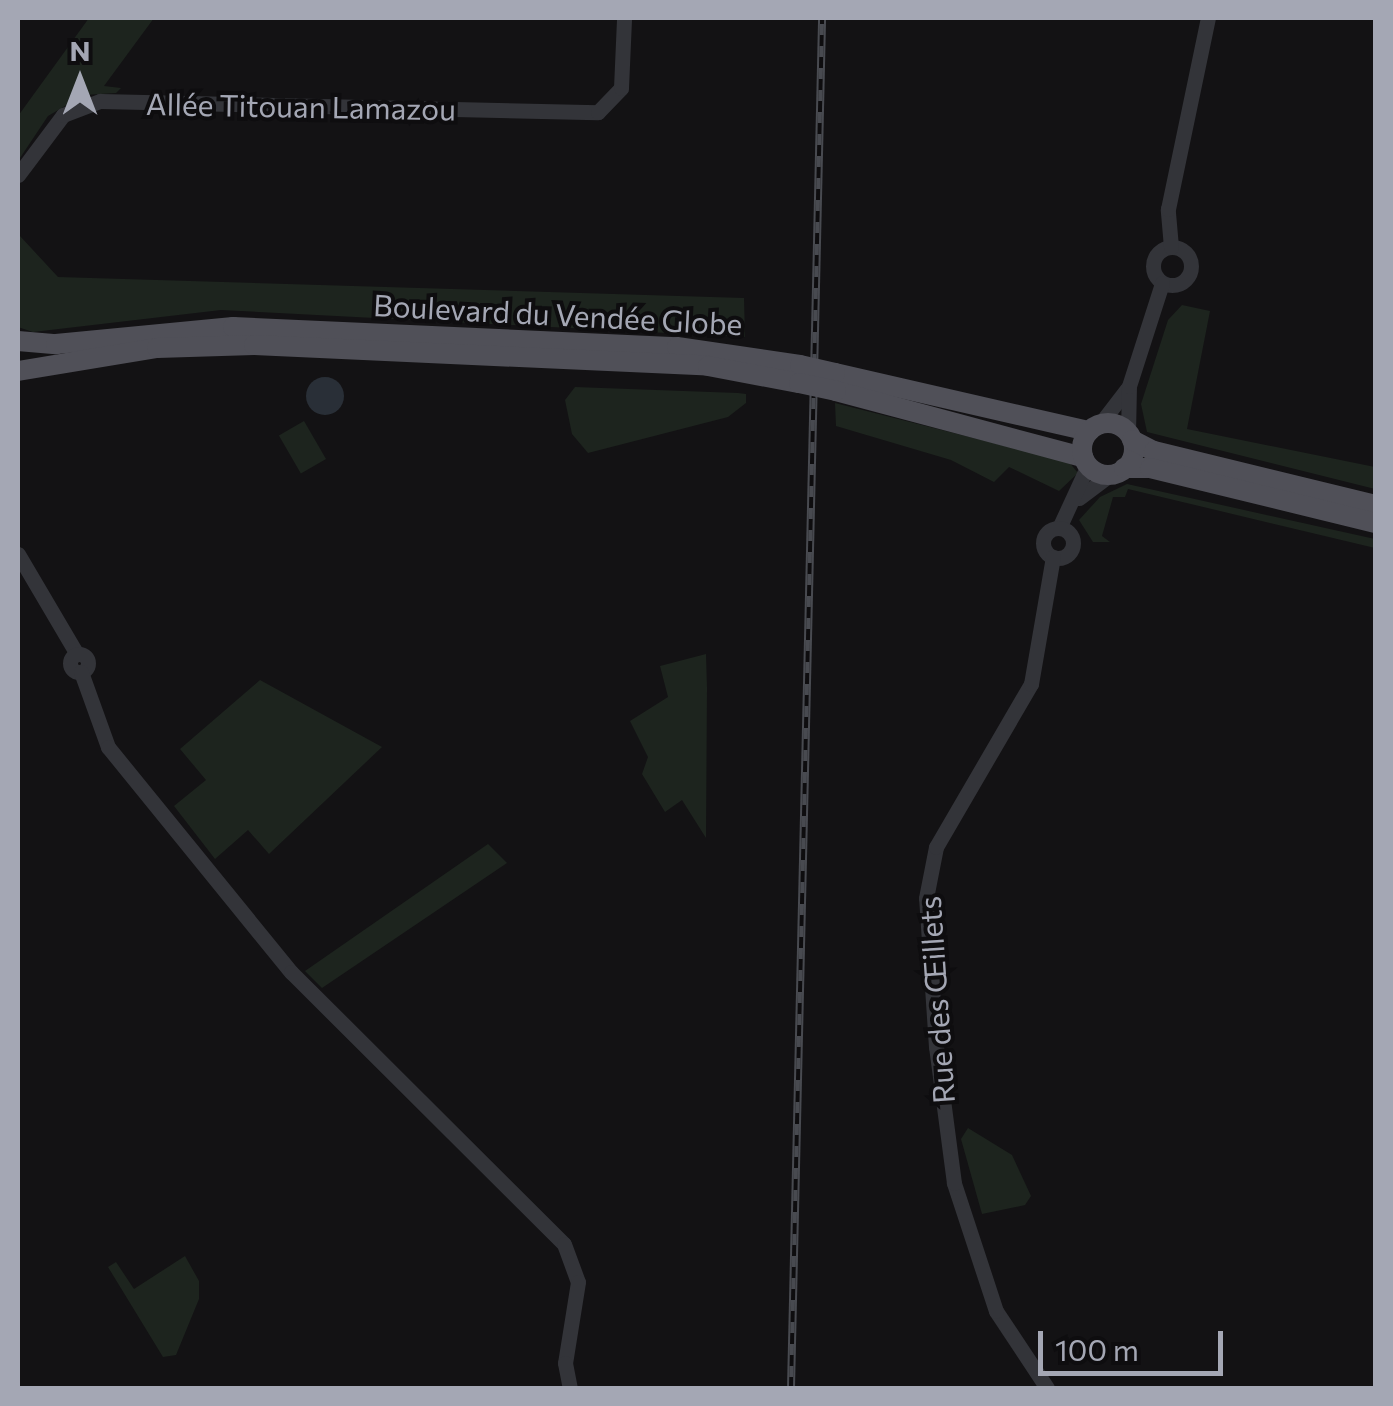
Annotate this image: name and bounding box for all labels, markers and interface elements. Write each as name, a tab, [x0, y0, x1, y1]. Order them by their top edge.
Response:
north arrow	[30, 30, 130, 130]
text: N	[70, 33, 91, 67]
street label: Allée Titouan Lamazou	[146, 85, 456, 127]
street label: Boulevard du Vendée Globe	[373, 286, 743, 342]
street label: Rue des Œillets	[911, 895, 961, 1105]
scale bar	[1043, 1311, 1228, 1373]
text: 100 m	[1055, 1330, 1139, 1367]

